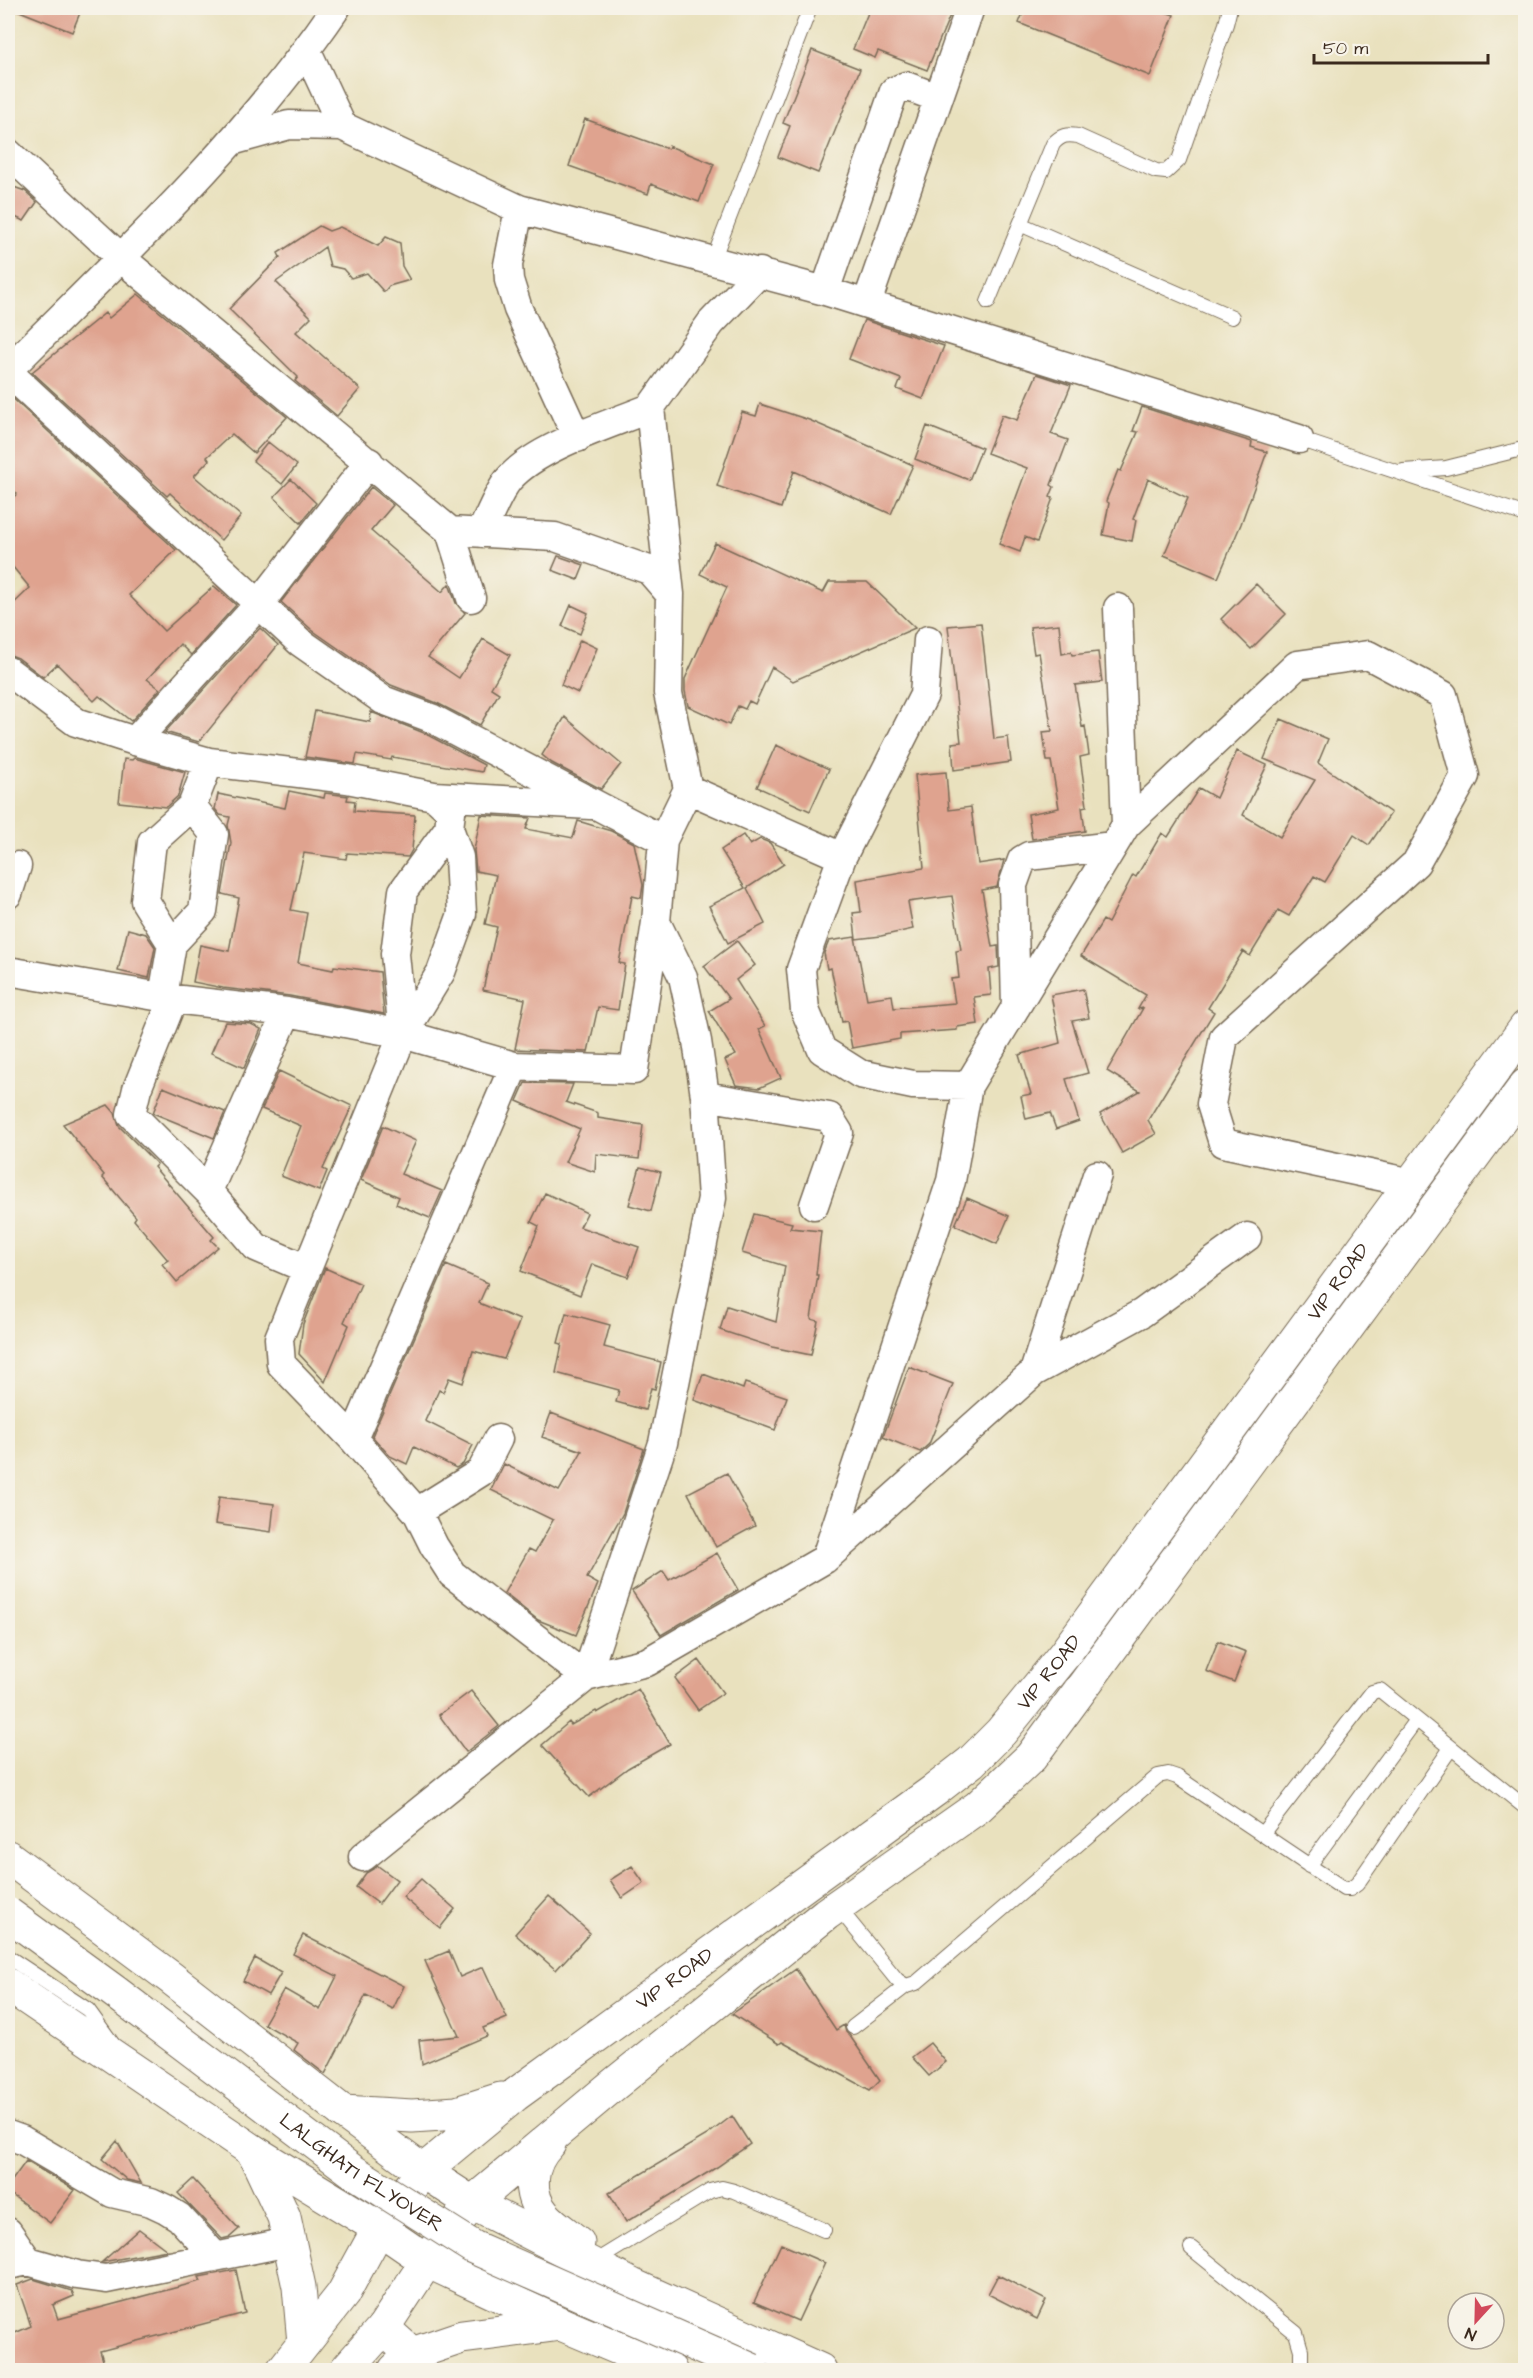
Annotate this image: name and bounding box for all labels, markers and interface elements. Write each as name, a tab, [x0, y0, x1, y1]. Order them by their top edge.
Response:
scale bar	[1314, 27, 1488, 65]
text: 50 m	[1323, 36, 1368, 61]
street label: VIP ROAD	[1300, 1237, 1376, 1326]
street label: VIP ROAD	[1010, 1629, 1088, 1716]
street label: VIP ROAD	[630, 1941, 720, 2017]
street label: LALGHATI FLYOVER	[273, 2107, 449, 2239]
north arrow	[1446, 2291, 1506, 2351]
text: N	[1462, 2322, 1480, 2346]

